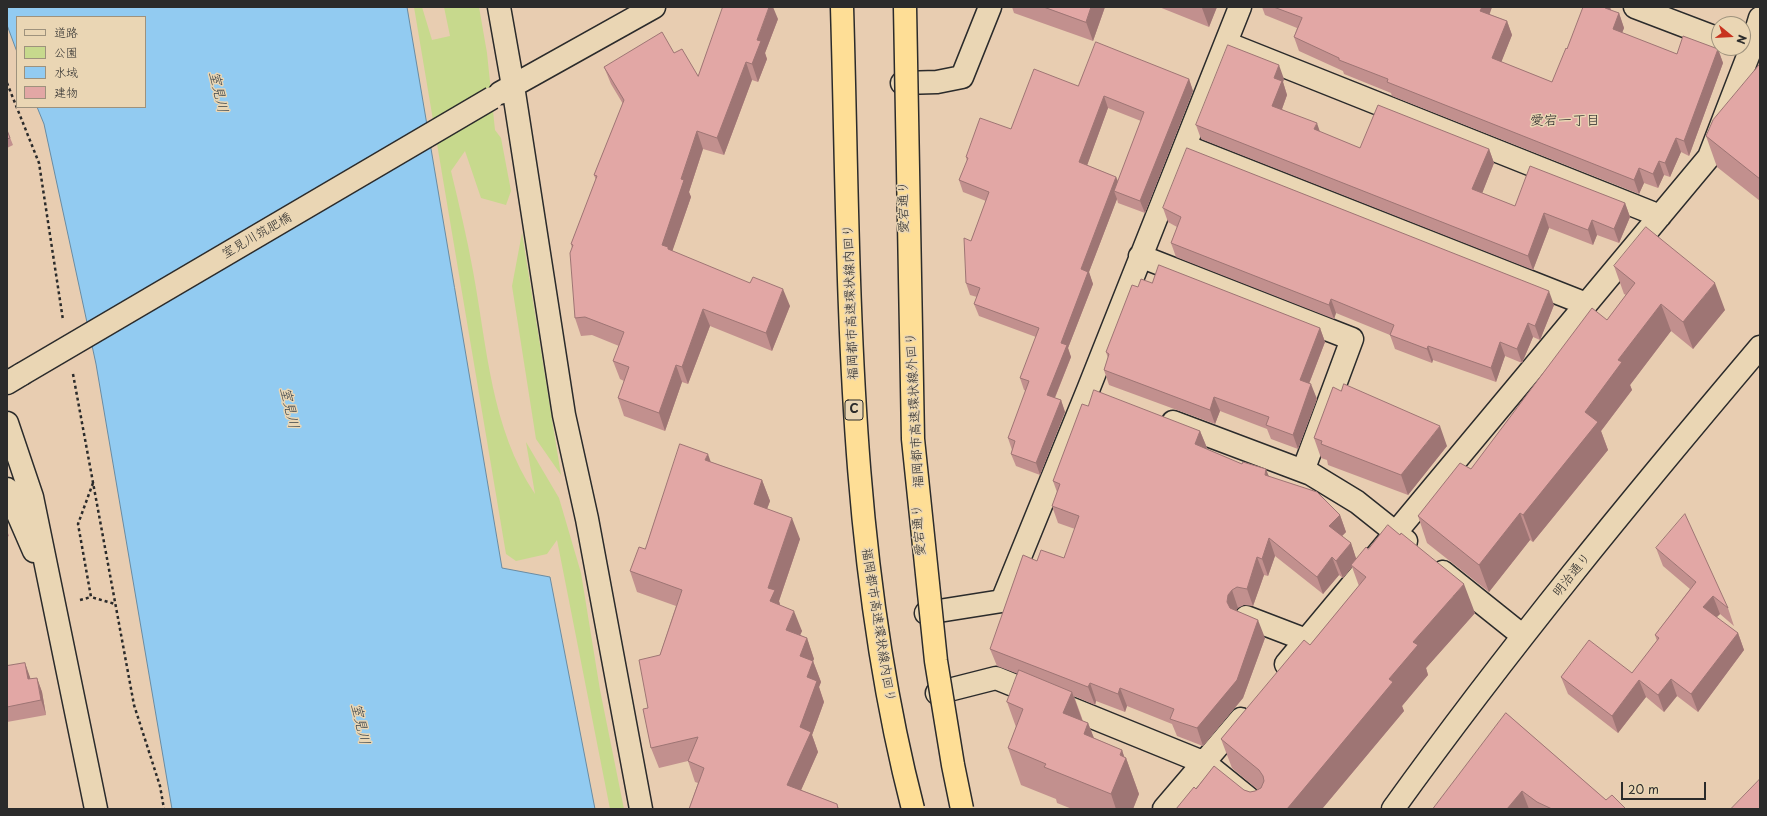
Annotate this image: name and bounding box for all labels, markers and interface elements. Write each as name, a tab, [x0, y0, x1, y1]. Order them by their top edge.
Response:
legend	[16, 16, 146, 108]
north arrow	[1711, 16, 1751, 56]
text: 道路	[54, 23, 78, 41]
text: N	[1733, 33, 1751, 46]
text: 公園	[54, 43, 78, 61]
text: 水域	[54, 63, 78, 81]
water label: 室見川	[205, 70, 231, 114]
text: 建物	[54, 83, 78, 101]
district label: 愛宕一丁目	[1530, 113, 1600, 129]
street label: 愛宕通り	[896, 181, 912, 233]
street label: 室見川筑肥橋	[219, 210, 295, 262]
street label: 福岡都市高速環状線内回り	[840, 224, 862, 380]
street label: 福岡都市高速環状線外回り	[903, 332, 927, 488]
water label: 室見川	[276, 386, 302, 430]
road number: C	[845, 400, 863, 420]
street label: 愛宕通り	[909, 503, 929, 557]
street label: 福岡都市高速環状線内回り	[858, 547, 898, 703]
street label: 明治通り	[1550, 550, 1594, 600]
water label: 室見川	[347, 702, 373, 746]
scale bar	[1623, 774, 1708, 800]
text: 20 m	[1628, 780, 1659, 798]

